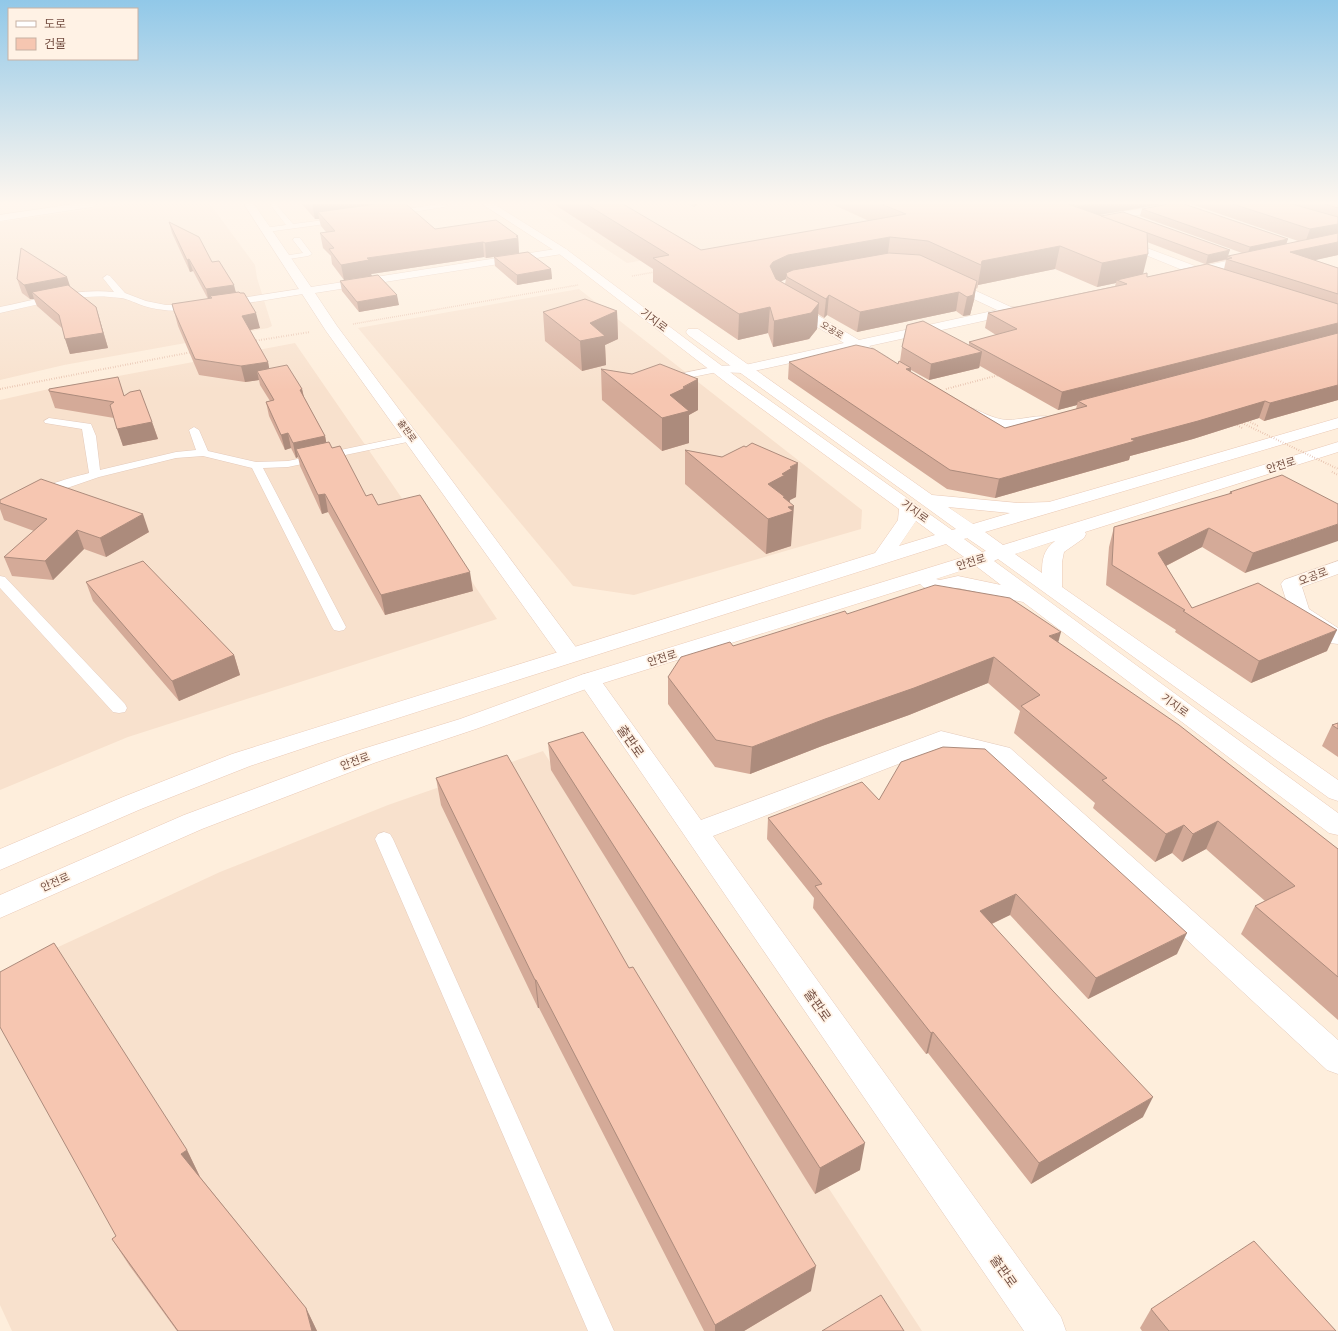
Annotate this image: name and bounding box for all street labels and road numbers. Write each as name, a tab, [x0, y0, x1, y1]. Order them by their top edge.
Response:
street label: 기지로	[638, 305, 670, 335]
street label: 오공로	[818, 318, 846, 342]
street label: 출판로	[395, 417, 419, 445]
street label: 안전로	[1264, 454, 1298, 476]
street label: 기지로	[899, 496, 931, 526]
street label: 안전로	[954, 551, 988, 573]
street label: 오공로	[1296, 564, 1330, 588]
street label: 안전로	[645, 647, 679, 669]
street label: 기지로	[1159, 690, 1191, 720]
street label: 출판로	[613, 722, 648, 761]
street label: 안전로	[338, 749, 372, 773]
street label: 안전로	[38, 869, 72, 895]
street label: 출판로	[800, 986, 835, 1025]
street label: 출판로	[986, 1252, 1021, 1291]

